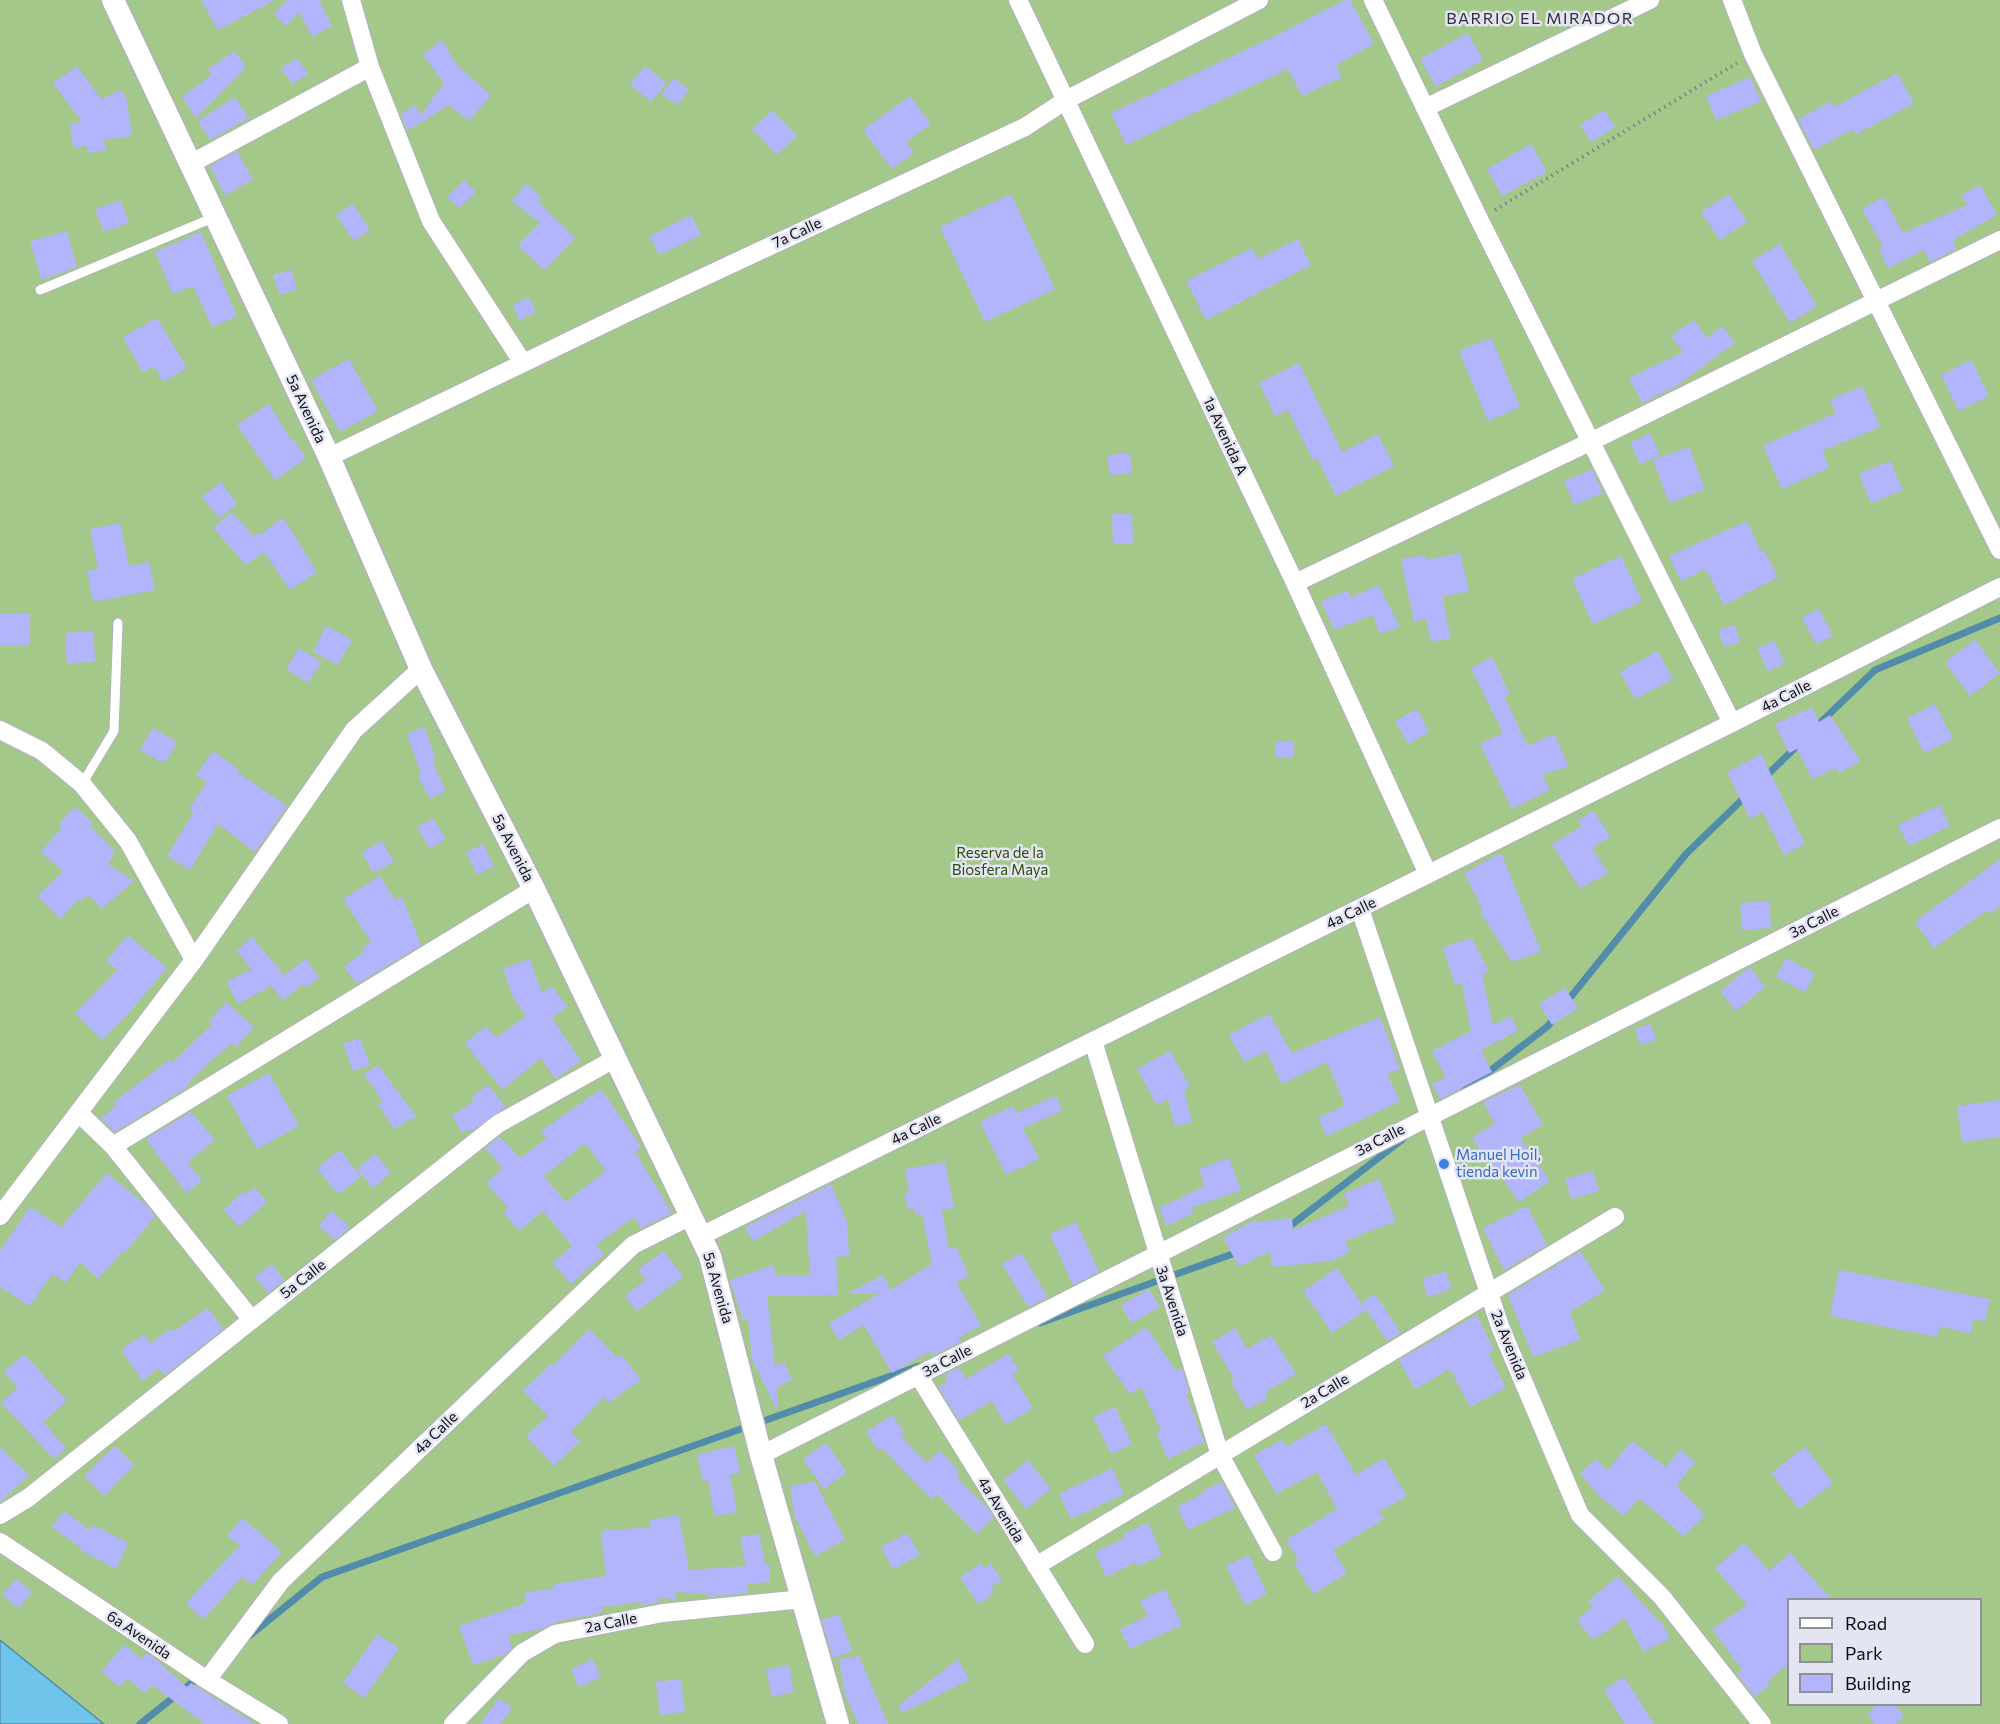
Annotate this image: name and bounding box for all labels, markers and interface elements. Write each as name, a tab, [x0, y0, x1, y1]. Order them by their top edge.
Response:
district label: BARRIO EL MIRADOR	[1446, 9, 1634, 29]
street label: 7a Calle	[770, 214, 824, 252]
street label: 5a Avenida	[282, 372, 330, 446]
street label: 1a Avenida A	[1199, 394, 1251, 478]
street label: 4a Calle	[1758, 676, 1814, 716]
street label: 5a Avenida	[488, 811, 538, 885]
park label: Reserva de la Biosfera Maya	[952, 844, 1048, 879]
street label: 4a Calle	[1323, 893, 1379, 933]
street label: 3a Calle	[1786, 902, 1842, 942]
street label: 4a Calle	[888, 1109, 944, 1149]
street label: 3a Calle	[1352, 1120, 1408, 1160]
place label: Manuel Hoil, tienda kevin	[1456, 1146, 1541, 1181]
marker: Manuel Hoil, tienda kevin	[1437, 1157, 1451, 1171]
street label: 5a Avenida	[699, 1250, 737, 1326]
street label: 5a Calle	[277, 1256, 329, 1302]
street label: 3a Avenida	[1152, 1263, 1192, 1339]
street label: 2a Avenida	[1487, 1308, 1531, 1382]
street label: 3a Calle	[919, 1341, 975, 1381]
street label: 2a Calle	[1298, 1370, 1352, 1412]
street label: 4a Calle	[411, 1408, 461, 1458]
street label: 4a Avenida	[974, 1474, 1028, 1546]
legend	[1787, 1598, 1982, 1706]
street label: 6a Avenida	[103, 1607, 175, 1663]
street label: 2a Calle	[583, 1609, 639, 1637]
text: Road	[1845, 1612, 1887, 1634]
text: Park	[1845, 1642, 1883, 1664]
text: Building	[1845, 1672, 1911, 1694]

